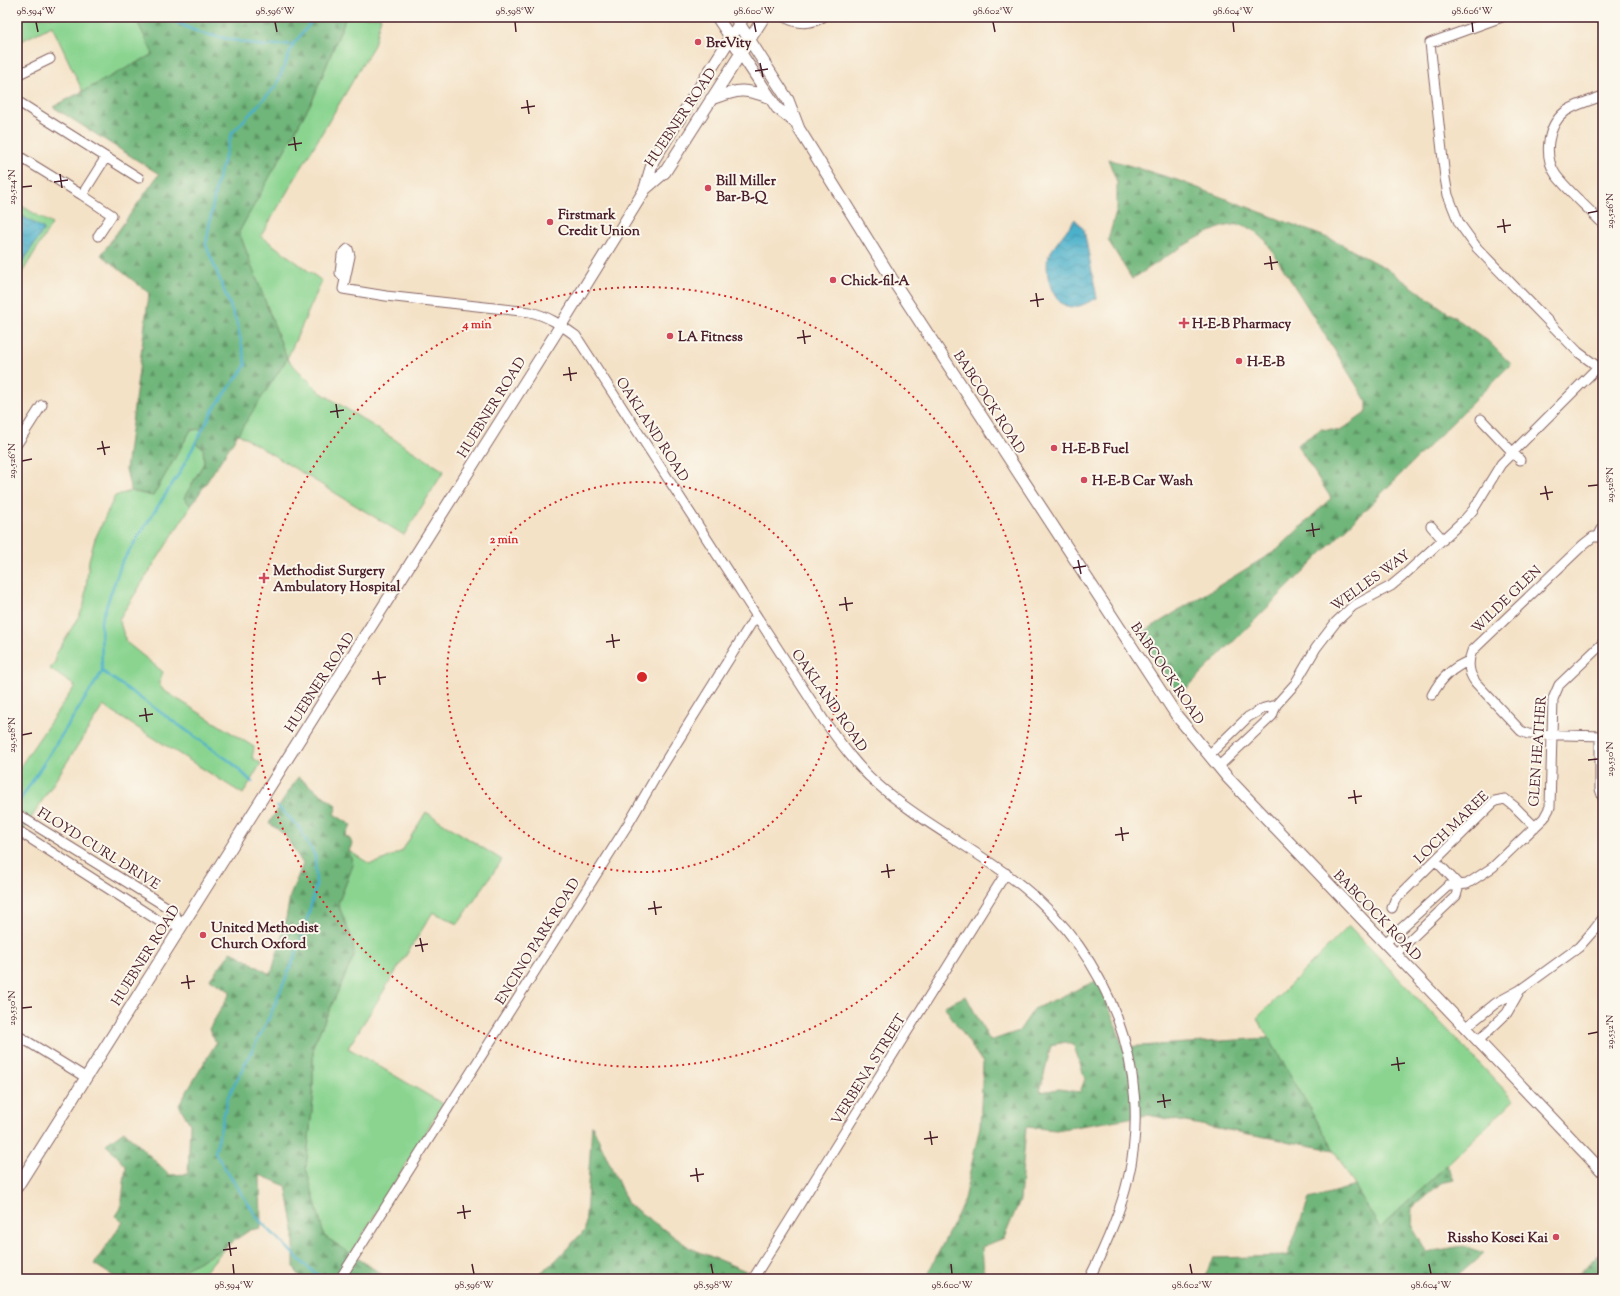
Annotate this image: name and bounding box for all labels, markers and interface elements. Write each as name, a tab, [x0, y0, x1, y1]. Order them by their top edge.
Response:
text: 98.594°W	[16, 4, 56, 19]
text: 98.596°W	[255, 4, 295, 19]
text: 98.598°W	[495, 4, 535, 19]
text: 98.600°W	[733, 4, 775, 19]
text: 98.602°W	[973, 4, 1013, 19]
text: 98.604°W	[1213, 4, 1253, 19]
text: 98.606°W	[1452, 4, 1493, 19]
place label: BreVity	[706, 34, 752, 54]
marker: BreVity	[693, 37, 703, 47]
street label: HUEBNER ROAD	[641, 65, 722, 172]
text: 29.524°N	[5, 169, 20, 205]
place label: Bill Miller Bar-B-Q	[716, 172, 777, 208]
marker: Bill Miller Bar-B-Q	[703, 183, 713, 193]
text: 29.526°N	[1603, 193, 1618, 229]
place label: Firstmark Credit Union	[558, 206, 641, 242]
marker: Firstmark Credit Union	[545, 217, 555, 227]
place label: Chick-fil-A	[841, 272, 910, 292]
marker: Chick-fil-A	[828, 275, 838, 285]
place label: H-E-B Pharmacy	[1192, 315, 1291, 335]
text: 4 min	[461, 316, 492, 334]
marker: H-E-B Pharmacy	[1179, 318, 1189, 328]
place label: LA Fitness	[678, 328, 743, 348]
marker: LA Fitness	[665, 331, 675, 341]
street label: BABCOCK ROAD	[947, 347, 1029, 459]
place label: H-E-B	[1247, 353, 1285, 373]
street label: HUEBNER ROAD	[454, 354, 532, 462]
marker: H-E-B	[1234, 356, 1244, 366]
street label: OAKLAND ROAD	[610, 374, 693, 486]
place label: H-E-B Fuel	[1062, 440, 1129, 460]
text: 29.526°N	[5, 443, 20, 479]
marker: H-E-B Fuel	[1049, 443, 1059, 453]
text: 29.528°N	[1603, 467, 1618, 503]
place label: H-E-B Car Wash	[1092, 472, 1194, 492]
marker: H-E-B Car Wash	[1079, 475, 1089, 485]
text: 2 min	[490, 531, 519, 549]
street label: WELLES WAY	[1327, 546, 1415, 617]
place label: Methodist Surgery Ambulatory Hospital	[273, 562, 401, 598]
street label: WILDE GLEN	[1468, 562, 1547, 639]
marker: Methodist Surgery Ambulatory Hospital	[258, 572, 270, 584]
street label: BABCOCK ROAD	[1125, 619, 1208, 729]
street label: HUEBNER ROAD	[281, 629, 361, 737]
street label: OAKLAND ROAD	[785, 646, 871, 757]
centre of rings	[635, 670, 649, 684]
street label: GLEN HEATHER	[1525, 695, 1553, 807]
text: 29.528°N	[5, 717, 20, 753]
text: 29.530°N	[1603, 741, 1618, 777]
street label: LOCH MAREE	[1411, 787, 1495, 869]
street label: FLOYD CURL DRIVE	[33, 804, 164, 896]
street label: BABCOCK ROAD	[1328, 866, 1425, 966]
street label: ENCINO PARK ROAD	[491, 875, 586, 1009]
street label: HUEBNER ROAD	[108, 902, 186, 1010]
place label: United Methodist Church Oxford	[211, 919, 319, 955]
marker: United Methodist Church Oxford	[198, 930, 208, 940]
text: 29.530°N	[5, 990, 20, 1026]
street label: VERBENA STREET	[827, 1011, 912, 1129]
text: 29.532°N	[1603, 1015, 1618, 1049]
place label: Rissho Kosei Kai	[1448, 1229, 1548, 1249]
marker: Rissho Kosei Kai	[1551, 1232, 1561, 1242]
text: 98.594°W	[214, 1278, 254, 1293]
text: 98.596°W	[454, 1278, 494, 1293]
text: 98.598°W	[693, 1278, 733, 1293]
text: 98.600°W	[931, 1278, 973, 1293]
text: 98.602°W	[1172, 1278, 1212, 1293]
text: 98.604°W	[1411, 1278, 1451, 1293]

